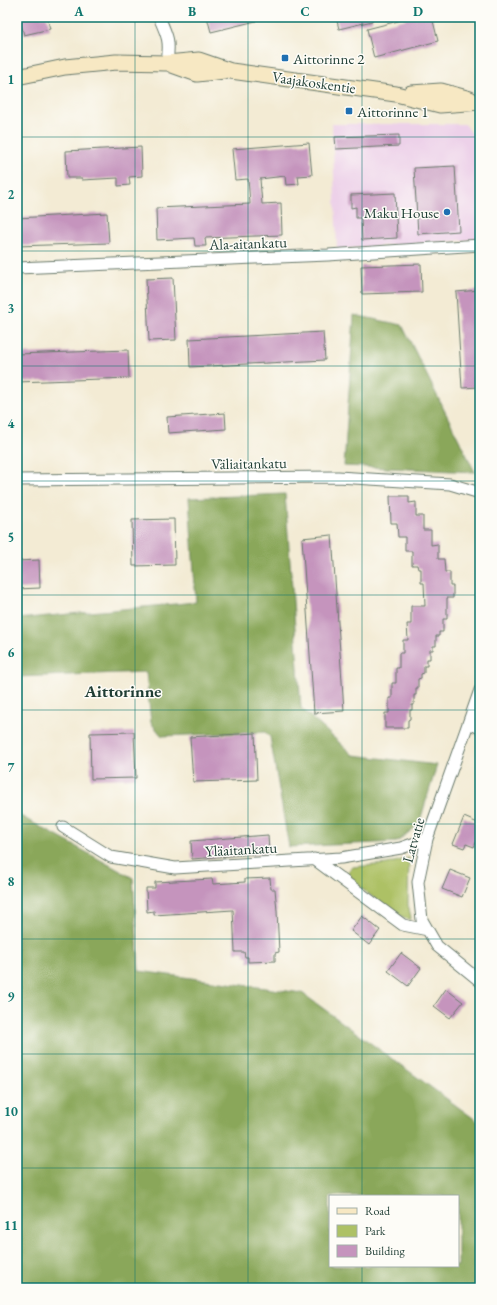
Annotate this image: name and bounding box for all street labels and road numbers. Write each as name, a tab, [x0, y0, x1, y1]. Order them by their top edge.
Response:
street label: Vaajakoskentie	[271, 67, 357, 97]
street label: Ala-aitankatu	[208, 232, 287, 254]
street label: Väliaitankatu	[211, 453, 287, 473]
street label: Latvatie	[398, 815, 429, 865]
street label: Yläaitankatu	[204, 838, 278, 860]

